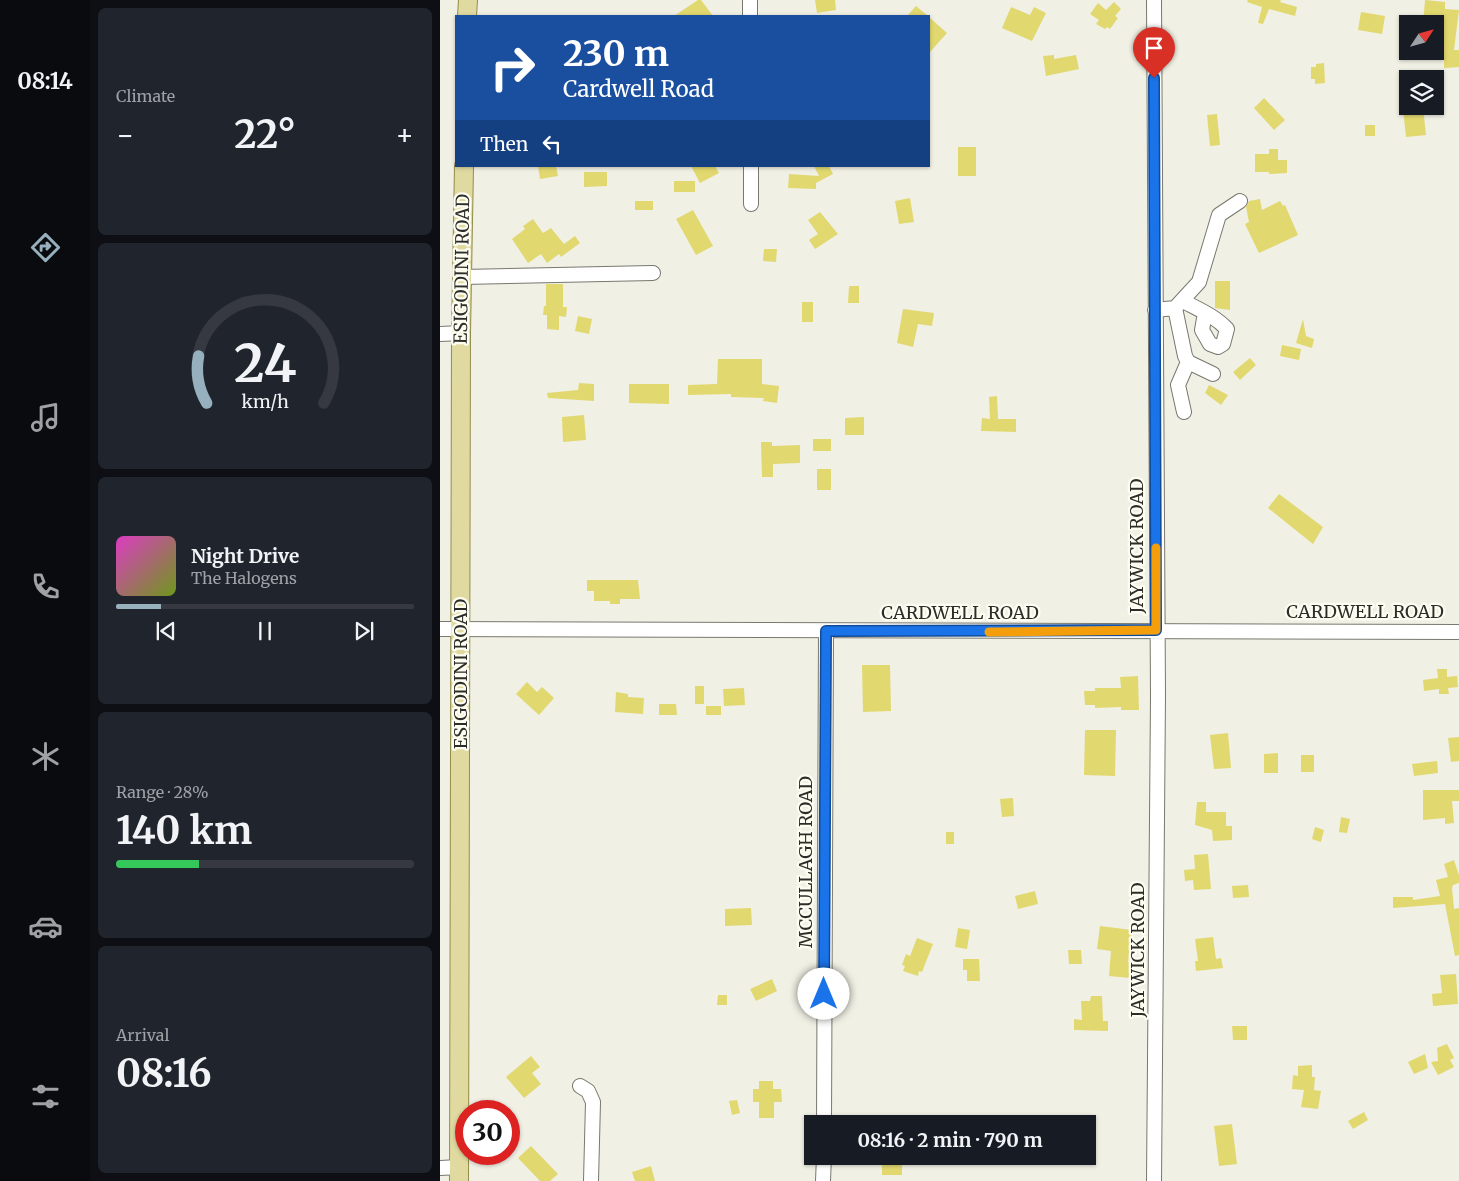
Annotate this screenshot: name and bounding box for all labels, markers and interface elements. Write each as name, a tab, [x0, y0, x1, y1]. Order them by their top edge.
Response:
north arrow	[1399, 15, 1444, 60]
map controls	[1399, 15, 1444, 115]
pin	[1133, 27, 1175, 78]
text: 230 m	[563, 32, 669, 76]
icon: arrive	[1140, 34, 1168, 62]
icon: right	[480, 35, 545, 100]
text: 08:14	[17, 67, 73, 95]
button: layers	[1399, 70, 1444, 115]
text: Cardwell Road	[563, 75, 714, 103]
text: Climate	[116, 86, 175, 106]
text: 22°	[234, 111, 296, 158]
text: −	[116, 117, 135, 153]
text: +	[395, 117, 414, 153]
icon: left	[538, 130, 566, 158]
text: Then	[480, 132, 528, 156]
street label: ESIGODINI ROAD	[449, 194, 474, 344]
icon: directions	[28, 230, 63, 265]
text: 24	[234, 331, 296, 396]
text: km/h	[241, 390, 289, 413]
icon: music	[28, 400, 63, 435]
street label: JAYWICK ROAD	[1125, 479, 1148, 614]
text: Night Drive	[191, 544, 299, 568]
text: The Halogens	[191, 568, 297, 588]
icon: phone	[28, 569, 63, 604]
street label: ESIGODINI ROAD	[449, 599, 472, 749]
street label: CARDWELL ROAD	[1286, 600, 1444, 623]
street label: CARDWELL ROAD	[881, 601, 1039, 624]
icon: previous	[152, 617, 180, 645]
icon: pause	[251, 617, 279, 645]
icon: next	[350, 617, 378, 645]
icon: climate	[28, 739, 63, 774]
street label: MCCULLAGH ROAD	[794, 776, 817, 948]
text: Range · 28%	[116, 782, 208, 802]
text: 140 km	[116, 807, 252, 854]
street label: JAYWICK ROAD	[1126, 883, 1149, 1018]
icon: car	[28, 909, 63, 944]
position arrow	[797, 967, 849, 1019]
text: Arrival	[116, 1025, 169, 1045]
text: 08:16	[116, 1050, 212, 1097]
icon: filters	[28, 1079, 63, 1114]
speed limit sign: 30	[455, 1100, 520, 1165]
text: 08:16 · 2 min · 790 m	[857, 1128, 1043, 1152]

